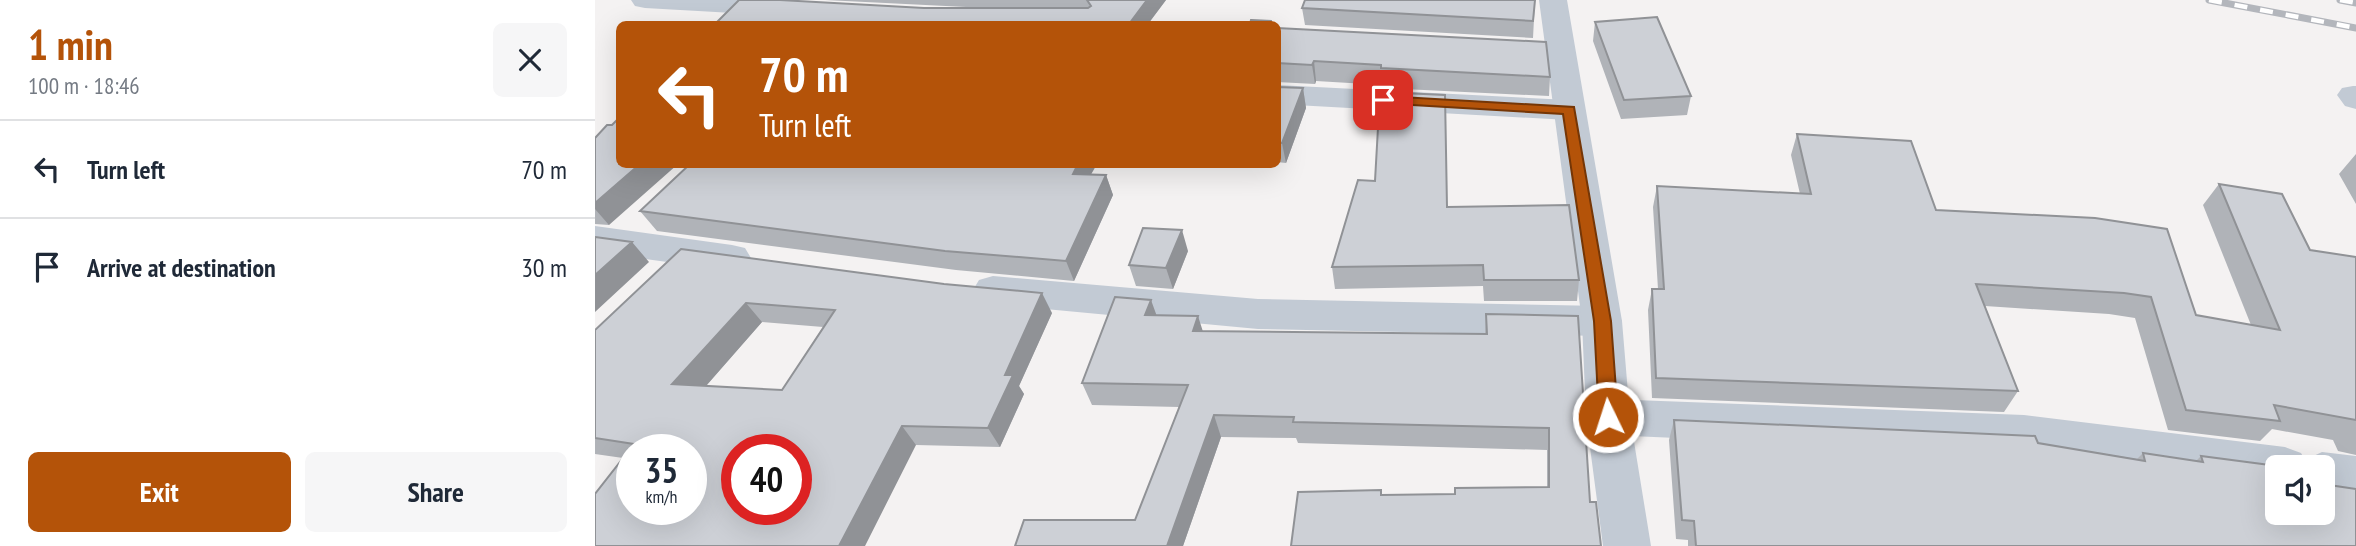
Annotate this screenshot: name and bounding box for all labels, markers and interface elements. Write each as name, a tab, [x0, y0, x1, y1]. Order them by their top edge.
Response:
text: 1 min	[28, 17, 113, 72]
button: close	[493, 23, 567, 97]
text: 70 m	[759, 42, 848, 106]
icon: left	[644, 49, 735, 140]
pin	[1353, 70, 1413, 130]
text: 100 m · 18:46	[28, 71, 140, 100]
icon: arrive	[1364, 81, 1402, 119]
text: Turn left	[759, 104, 851, 146]
icon: left	[28, 150, 66, 188]
text: Turn left	[87, 153, 165, 186]
text: 70 m	[521, 153, 567, 186]
icon: arrive	[28, 248, 66, 286]
text: Arrive at destination	[87, 251, 276, 284]
text: 30 m	[521, 251, 567, 284]
position arrow	[1571, 380, 1645, 454]
speed limit sign: 40	[721, 434, 812, 525]
text: 35	[645, 447, 678, 493]
button: Exit	[28, 452, 291, 532]
button: Share	[305, 452, 567, 532]
map controls	[2265, 455, 2335, 525]
button: sound	[2265, 455, 2335, 525]
text: km/h	[646, 485, 677, 508]

